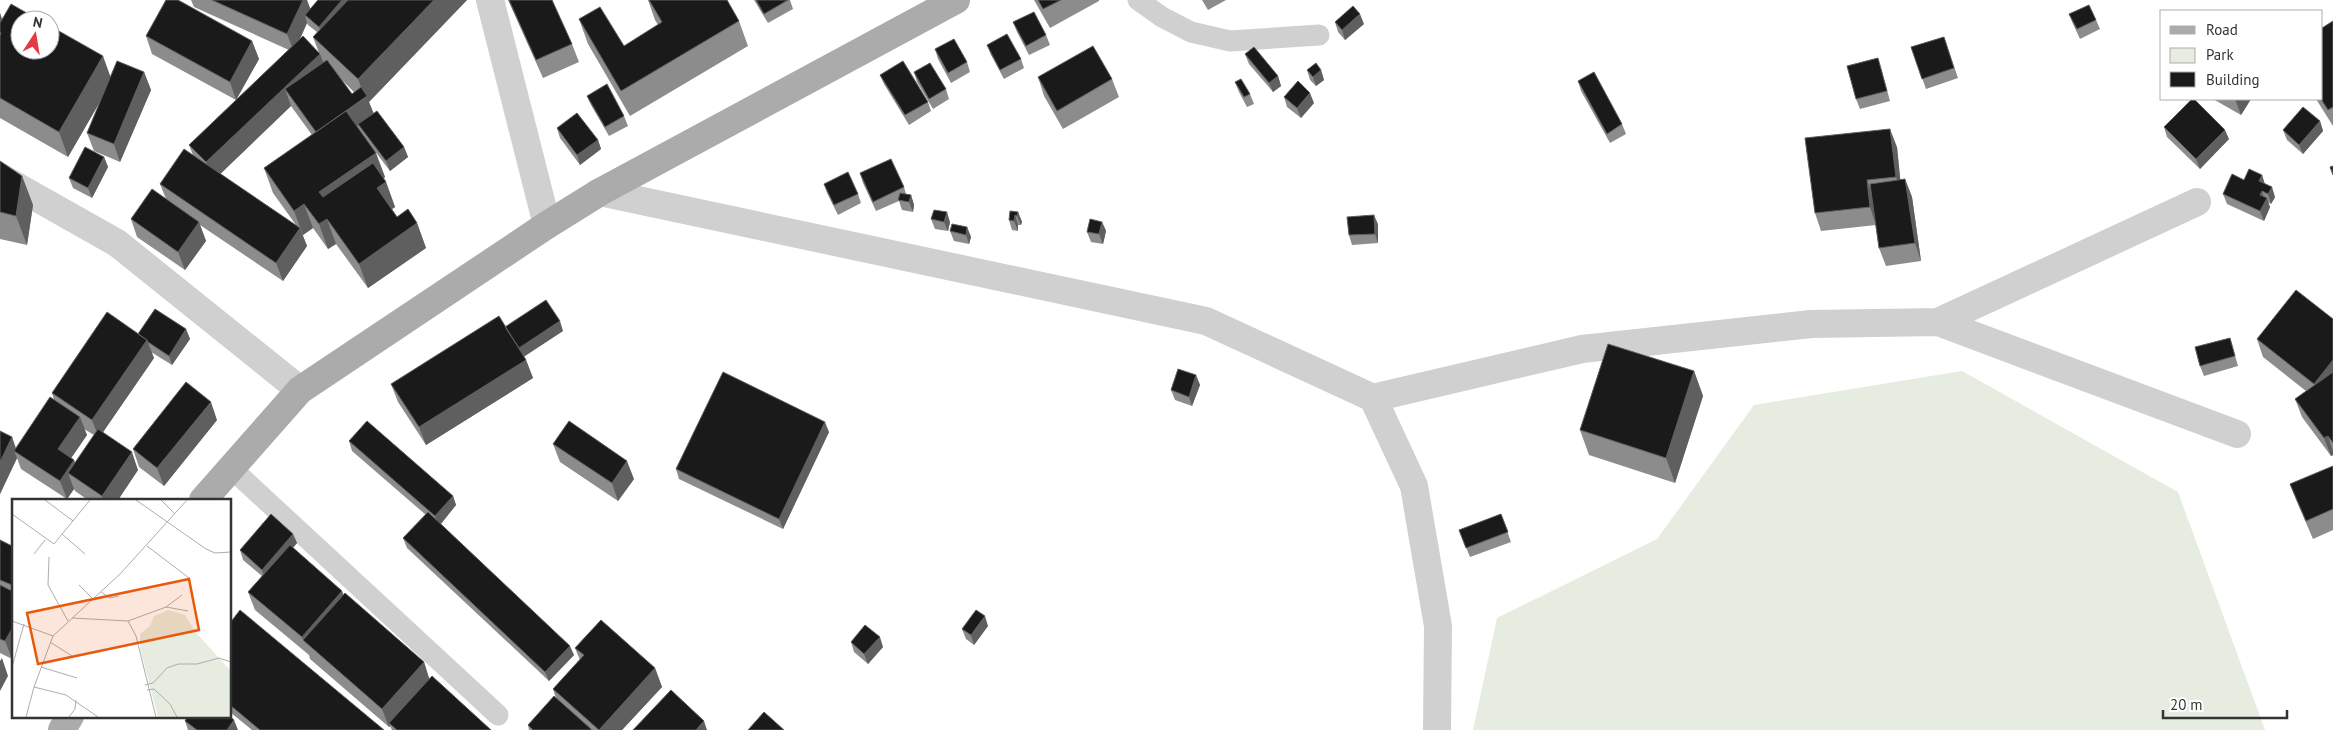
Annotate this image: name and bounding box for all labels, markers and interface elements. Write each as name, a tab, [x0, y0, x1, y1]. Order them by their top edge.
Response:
north arrow	[10, 10, 60, 60]
legend	[2160, 10, 2323, 100]
text: N	[31, 13, 44, 32]
text: Road	[2206, 20, 2238, 39]
text: Park	[2206, 45, 2234, 64]
text: Building	[2206, 70, 2260, 89]
inset map	[12, 499, 231, 718]
scale bar	[2163, 688, 2287, 720]
text: 20 m	[2170, 695, 2203, 714]

